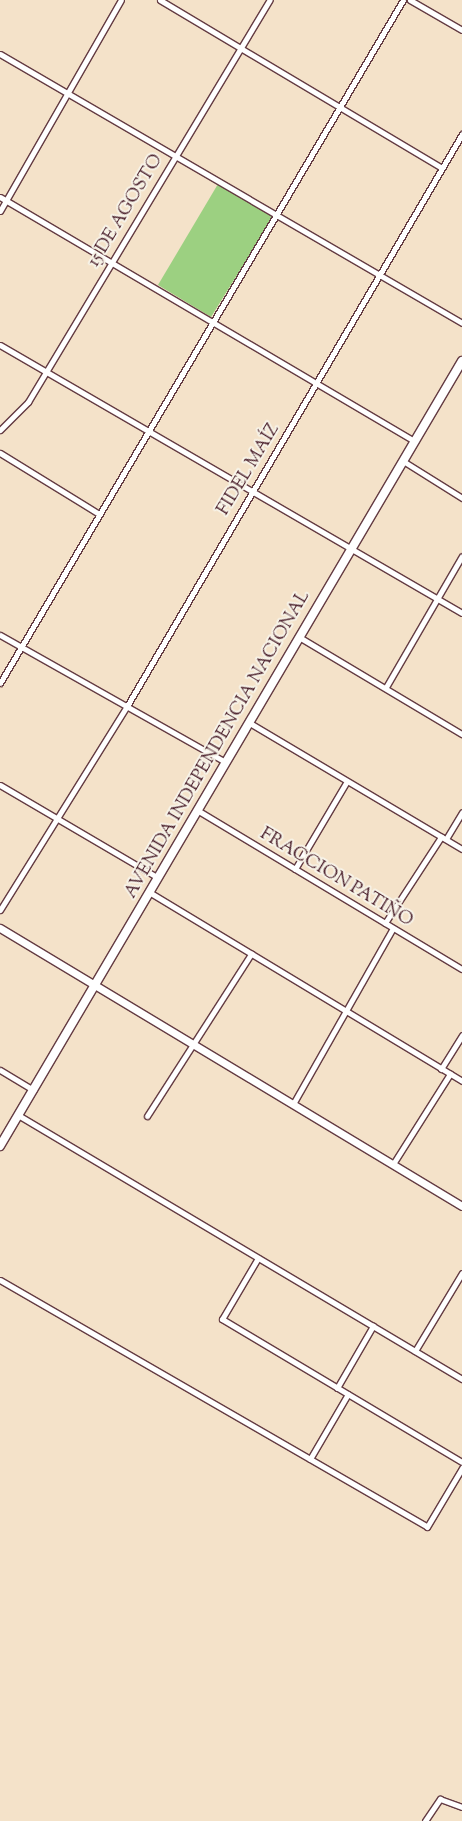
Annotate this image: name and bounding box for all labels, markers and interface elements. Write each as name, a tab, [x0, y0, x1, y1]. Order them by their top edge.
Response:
street label: 15 DE AGOSTO	[84, 151, 168, 271]
street label: FIDEL MAÍZ	[213, 420, 285, 520]
street label: AVENIDA INDEPENDENCIA NACIONAL	[121, 587, 315, 903]
street label: FRACCION PATIÑO	[256, 824, 416, 932]

